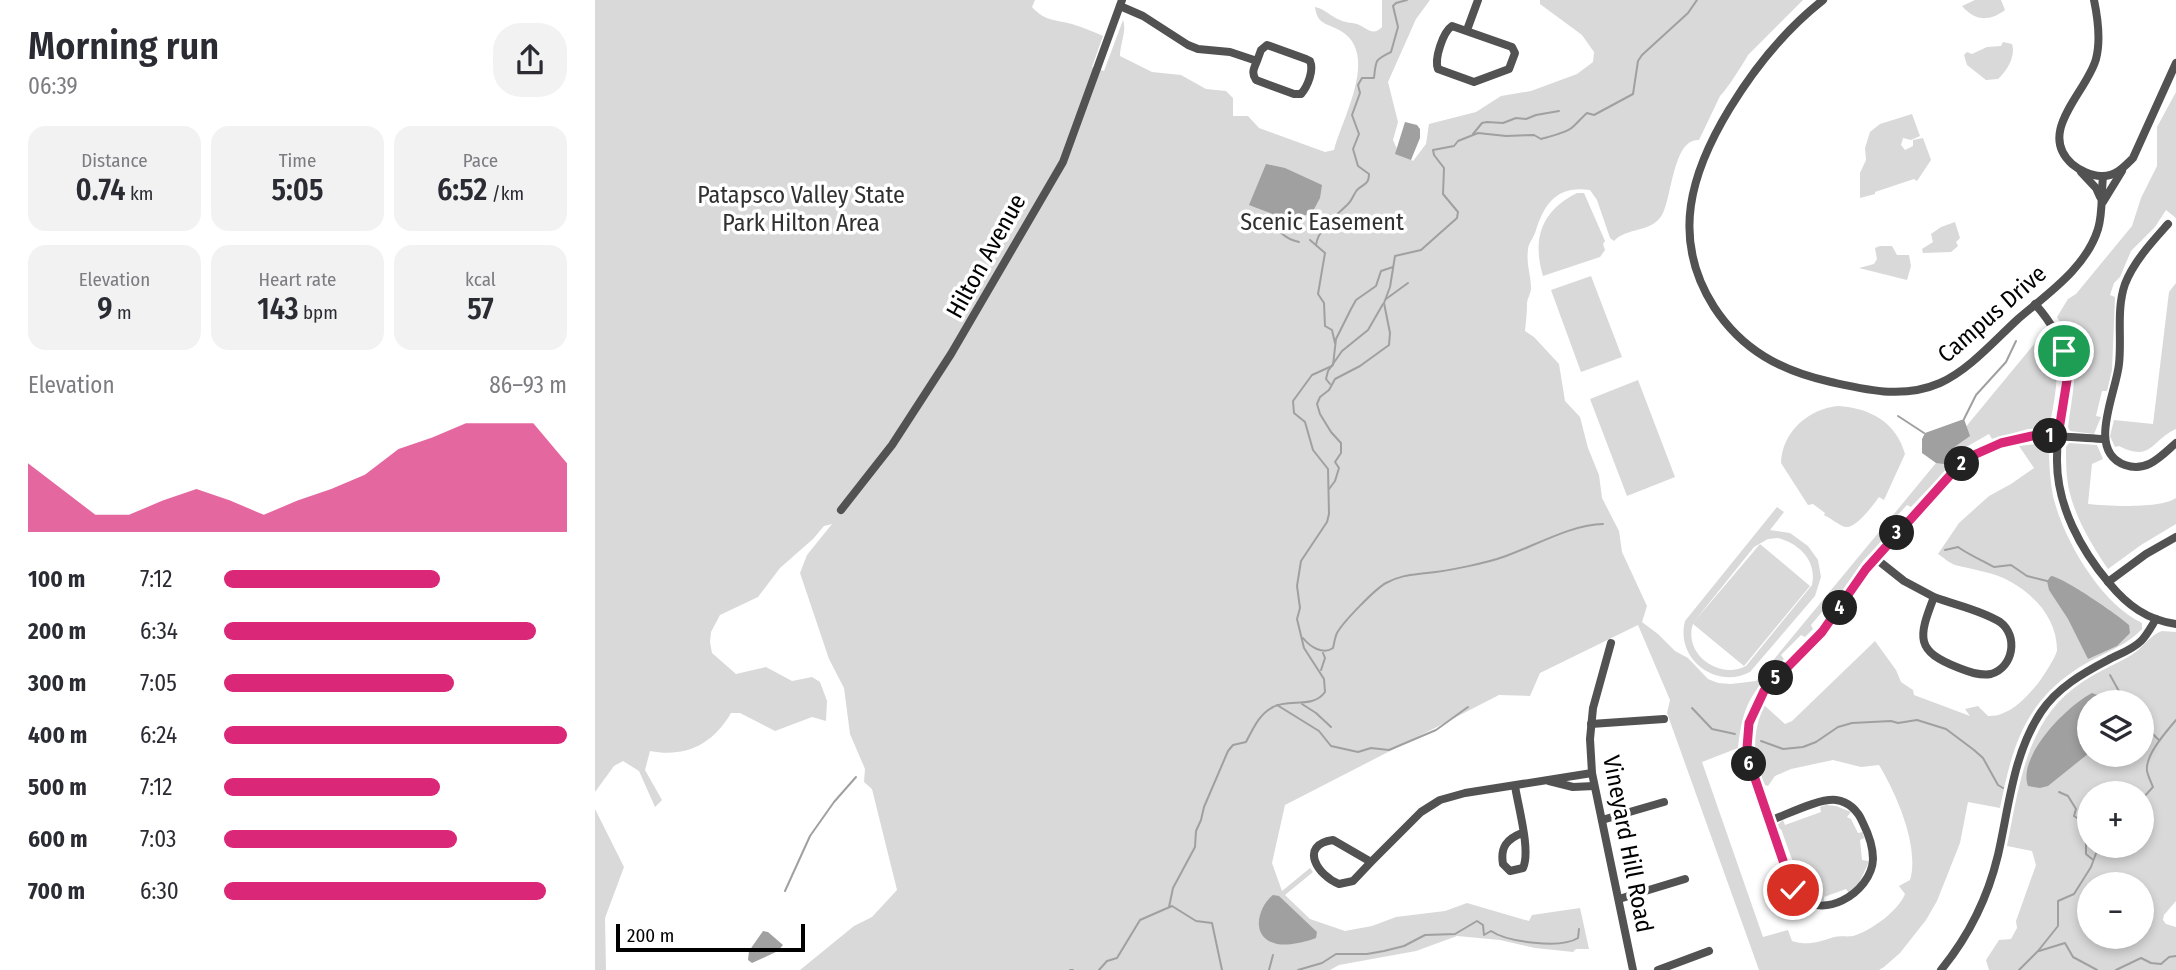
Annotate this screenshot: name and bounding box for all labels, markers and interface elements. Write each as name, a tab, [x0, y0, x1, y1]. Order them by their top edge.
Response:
text: Morning run	[28, 23, 219, 69]
button: share	[493, 23, 567, 97]
text: 06:39	[28, 72, 78, 100]
text: Distance	[81, 149, 148, 172]
text: Time	[279, 149, 316, 172]
text: Pace	[463, 149, 498, 172]
text: 0.74	[76, 172, 125, 208]
text: 5:05	[272, 172, 323, 208]
text: 6:52	[437, 172, 487, 208]
park label: Patapsco Valley State Park Hilton Area	[697, 181, 905, 237]
text: km	[125, 182, 153, 205]
text: /km	[487, 182, 524, 205]
street label: Hilton Avenue	[940, 189, 1032, 323]
park label: Scenic Easement	[1240, 208, 1404, 236]
street label: Campus Drive	[1932, 259, 2052, 369]
text: Elevation	[79, 268, 150, 291]
text: Heart rate	[258, 268, 337, 291]
text: kcal	[465, 268, 496, 291]
text: 9	[97, 291, 113, 327]
text: 143	[257, 291, 299, 327]
text: 57	[467, 291, 494, 327]
text: m	[113, 301, 132, 324]
text: bpm	[299, 301, 338, 324]
pin	[2034, 321, 2094, 381]
icon: arrive	[2045, 332, 2083, 370]
text: Elevation	[28, 371, 115, 399]
text: 86–93 m	[489, 371, 567, 399]
pin: 1	[2033, 418, 2067, 453]
text: 1	[2045, 424, 2054, 447]
pin: 2	[1945, 447, 1979, 482]
text: 2	[1957, 452, 1966, 475]
pin: 3	[1879, 516, 1915, 550]
text: 3	[1892, 521, 1901, 544]
text: 100 m	[28, 565, 85, 593]
text: 7:12	[140, 565, 172, 593]
pin: 4	[1823, 590, 1857, 626]
text: 4	[1835, 596, 1844, 619]
text: 200 m	[28, 617, 86, 645]
text: 6:34	[140, 617, 178, 645]
pin: 5	[1759, 660, 1793, 696]
text: 5	[1771, 666, 1780, 689]
text: 300 m	[28, 669, 86, 697]
text: 7:05	[140, 669, 177, 697]
map controls	[2077, 690, 2154, 949]
button: layers	[2077, 690, 2154, 767]
text: 400 m	[28, 721, 87, 749]
text: 6:24	[140, 721, 177, 749]
pin: 6	[1731, 746, 1767, 782]
text: 6	[1744, 752, 1753, 775]
street label: Vineyard Hill Road	[1597, 753, 1659, 935]
text: 500 m	[28, 773, 87, 801]
text: 7:12	[140, 773, 172, 801]
button: +	[2077, 781, 2154, 858]
text: 600 m	[28, 825, 87, 853]
text: 7:03	[140, 825, 176, 853]
pin	[1763, 860, 1823, 920]
icon: check	[1774, 871, 1812, 909]
button: −	[2077, 872, 2154, 949]
text: 700 m	[28, 877, 85, 905]
text: 6:30	[140, 877, 179, 905]
scale bar	[616, 921, 805, 953]
text: 200 m	[627, 924, 674, 947]

